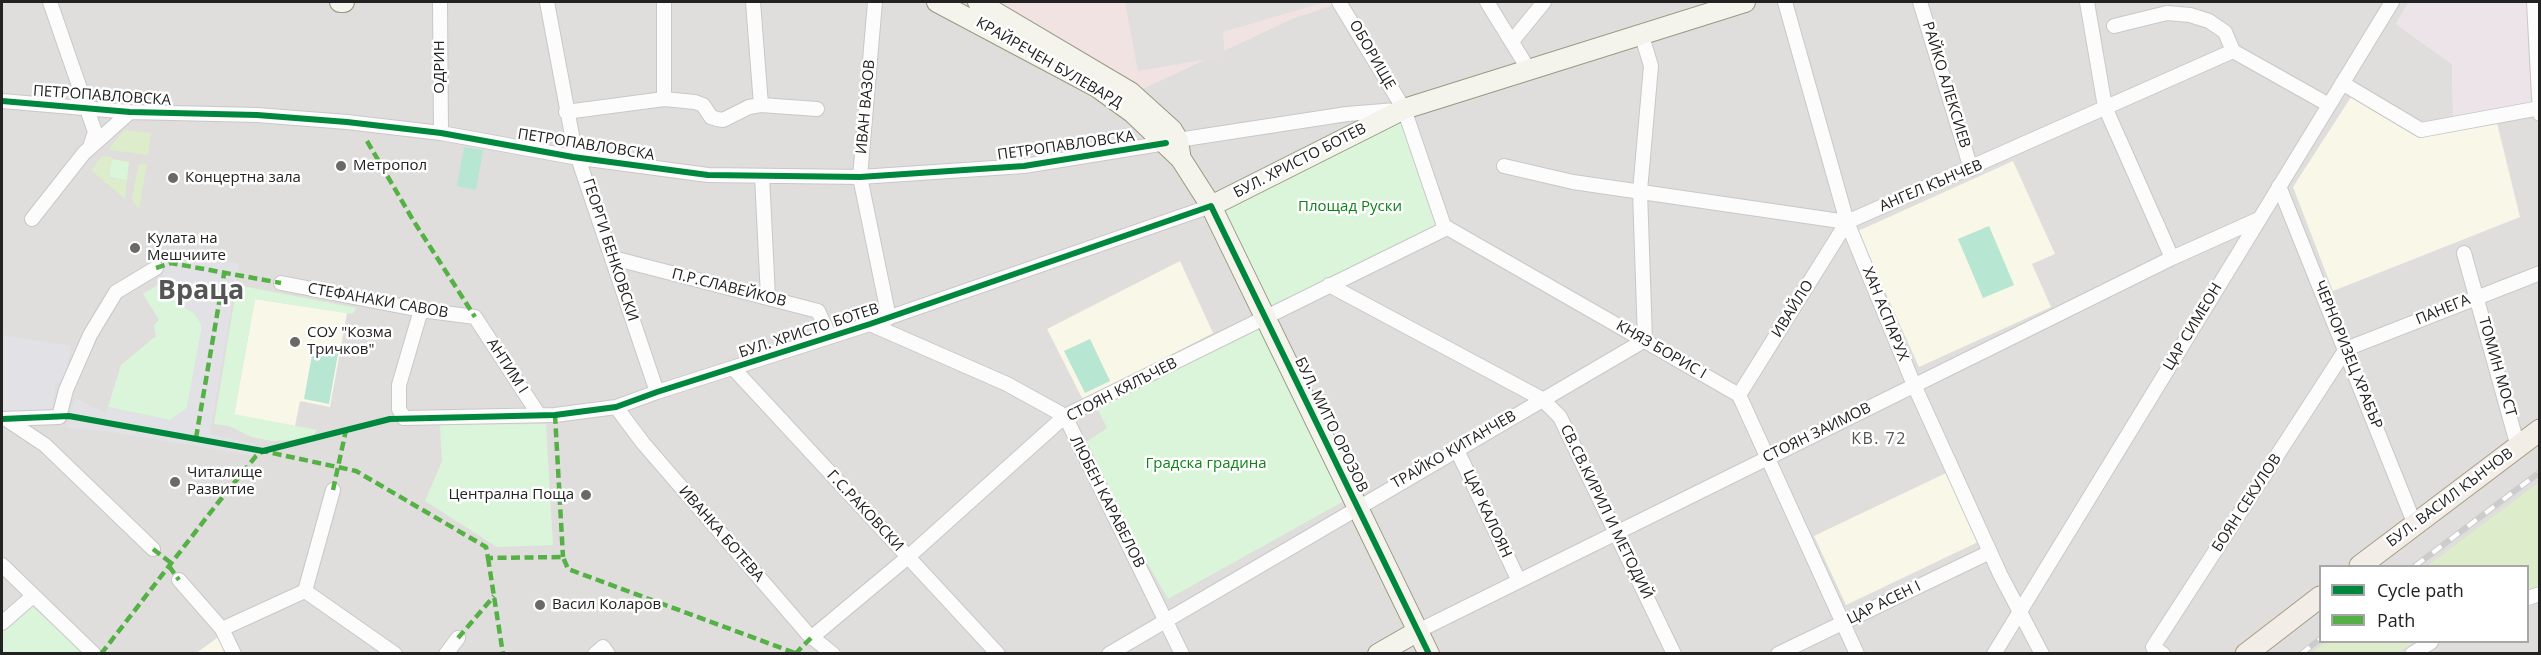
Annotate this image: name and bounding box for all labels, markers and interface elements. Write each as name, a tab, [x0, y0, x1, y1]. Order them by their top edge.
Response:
street label: КРАЙРЕЧЕН БУЛЕВАРД	[973, 14, 1125, 112]
street label: ОБОРИЩЕ	[1345, 17, 1399, 93]
street label: РАЙКО АЛЕКСИЕВ	[1918, 20, 1974, 150]
street label: ОДРИН	[431, 40, 449, 94]
street label: ИВАН ВАЗОВ	[853, 59, 879, 155]
street label: ПЕТРОПАВЛОВСКА	[32, 82, 172, 110]
street label: БУЛ. ХРИСТО БОТЕВ	[1231, 120, 1369, 202]
street label: ПЕТРОПАВЛОВСКА	[516, 125, 656, 165]
street label: ПЕТРОПАВЛОВСКА	[996, 127, 1136, 165]
street label: АНГЕЛ КЪНЧЕВ	[1877, 156, 1985, 216]
place label: Метропол	[353, 157, 427, 175]
marker: Метропол	[334, 159, 348, 173]
place label: Концертна зала	[185, 169, 301, 187]
marker: Концертна зала	[166, 171, 180, 185]
street label: ГЕОРГИ БЕНКОВСКИ	[578, 176, 642, 324]
park label: Площад Руски	[1298, 198, 1402, 216]
place label: Кулата на Мешчиите	[147, 230, 226, 265]
marker: Кулата на Мешчиите	[128, 241, 142, 255]
street label: П.Р.СЛАВЕЙКОВ	[670, 265, 788, 311]
street label: ХАН АСПАРУХ	[1858, 265, 1912, 363]
district label: Враца	[158, 275, 244, 307]
street label: ИВАЙЛО	[1768, 277, 1818, 341]
street label: ЧЕРНОРИЗЕЦ ХРАБЪР	[2310, 278, 2386, 432]
street label: СТЕФАНАКИ САВОВ	[306, 280, 450, 322]
street label: ЦАР СИМЕОН	[2160, 280, 2226, 374]
street label: ПАНЕГА	[2413, 291, 2473, 329]
street label: БУЛ. ХРИСТО БОТЕВ	[737, 300, 881, 362]
street label: ТОМИН МОСТ	[2474, 315, 2520, 419]
street label: КНЯЗ БОРИС I	[1613, 317, 1709, 383]
place label: СОУ "Козма Тричков"	[307, 324, 392, 359]
marker: СОУ "Козма Тричков"	[288, 335, 302, 349]
street label: АНТИМ I	[483, 335, 531, 397]
street label: СТОЯН КЯЛЪЧЕВ	[1064, 354, 1180, 426]
street label: БУЛ. МИТО ОРОЗОВ	[1290, 355, 1372, 495]
street label: СТОЯН ЗАИМОВ	[1760, 399, 1874, 467]
street label: ТРАЙКО КИТАНЧЕВ	[1389, 407, 1519, 493]
street label: СВ.СВ.КИРИЛ И МЕТОДИЙ	[1556, 422, 1656, 602]
district label: КВ. 72	[1851, 429, 1907, 449]
street label: ЛЮБЕН КАРАВЕЛОВ	[1066, 433, 1148, 571]
street label: БУЛ. ВАСИЛ КЪНЧОВ	[2383, 445, 2517, 551]
street label: БОЯН СЕКУЛОВ	[2209, 451, 2285, 555]
park label: Градска градина	[1145, 455, 1267, 473]
place label: Читалище Развитие	[187, 464, 262, 499]
street label: Г.С.РАКОВСКИ	[823, 467, 907, 555]
street label: ЦАР КАЛОЯН	[1459, 467, 1515, 561]
marker: Читалище Развитие	[168, 475, 182, 489]
street label: ИВАНКА БОТЕВА	[675, 483, 767, 585]
place label: Централна Поща	[448, 486, 574, 504]
marker: Централна Поща	[579, 488, 593, 502]
legend	[2319, 565, 2529, 643]
street label: ЦАР АСЕН I	[1844, 577, 1924, 629]
text: Cycle path	[2377, 578, 2464, 602]
place label: Васил Коларов	[552, 596, 661, 614]
marker: Васил Коларов	[533, 598, 547, 612]
text: Path	[2377, 608, 2415, 632]

